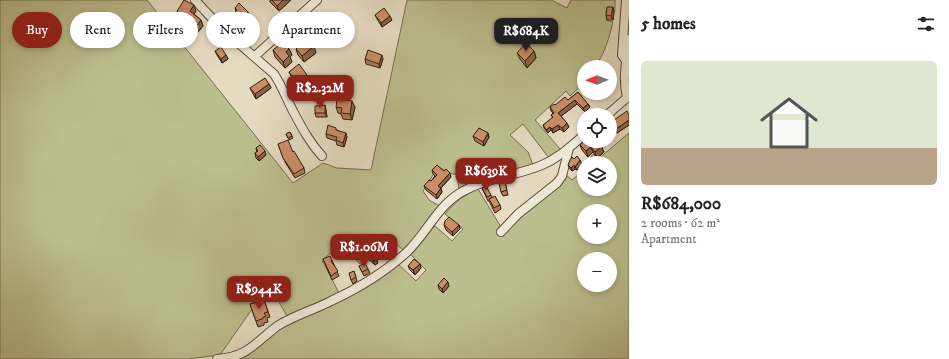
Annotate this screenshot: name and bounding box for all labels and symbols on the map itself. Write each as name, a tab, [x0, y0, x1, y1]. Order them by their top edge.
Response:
pin: R$684K	[493, 18, 559, 52]
north arrow	[577, 60, 617, 100]
pin: R$2.32M	[283, 75, 357, 109]
pin: R$639K	[453, 158, 519, 192]
pin: R$1.06M	[327, 234, 401, 268]
pin: R$944K	[226, 276, 292, 310]

